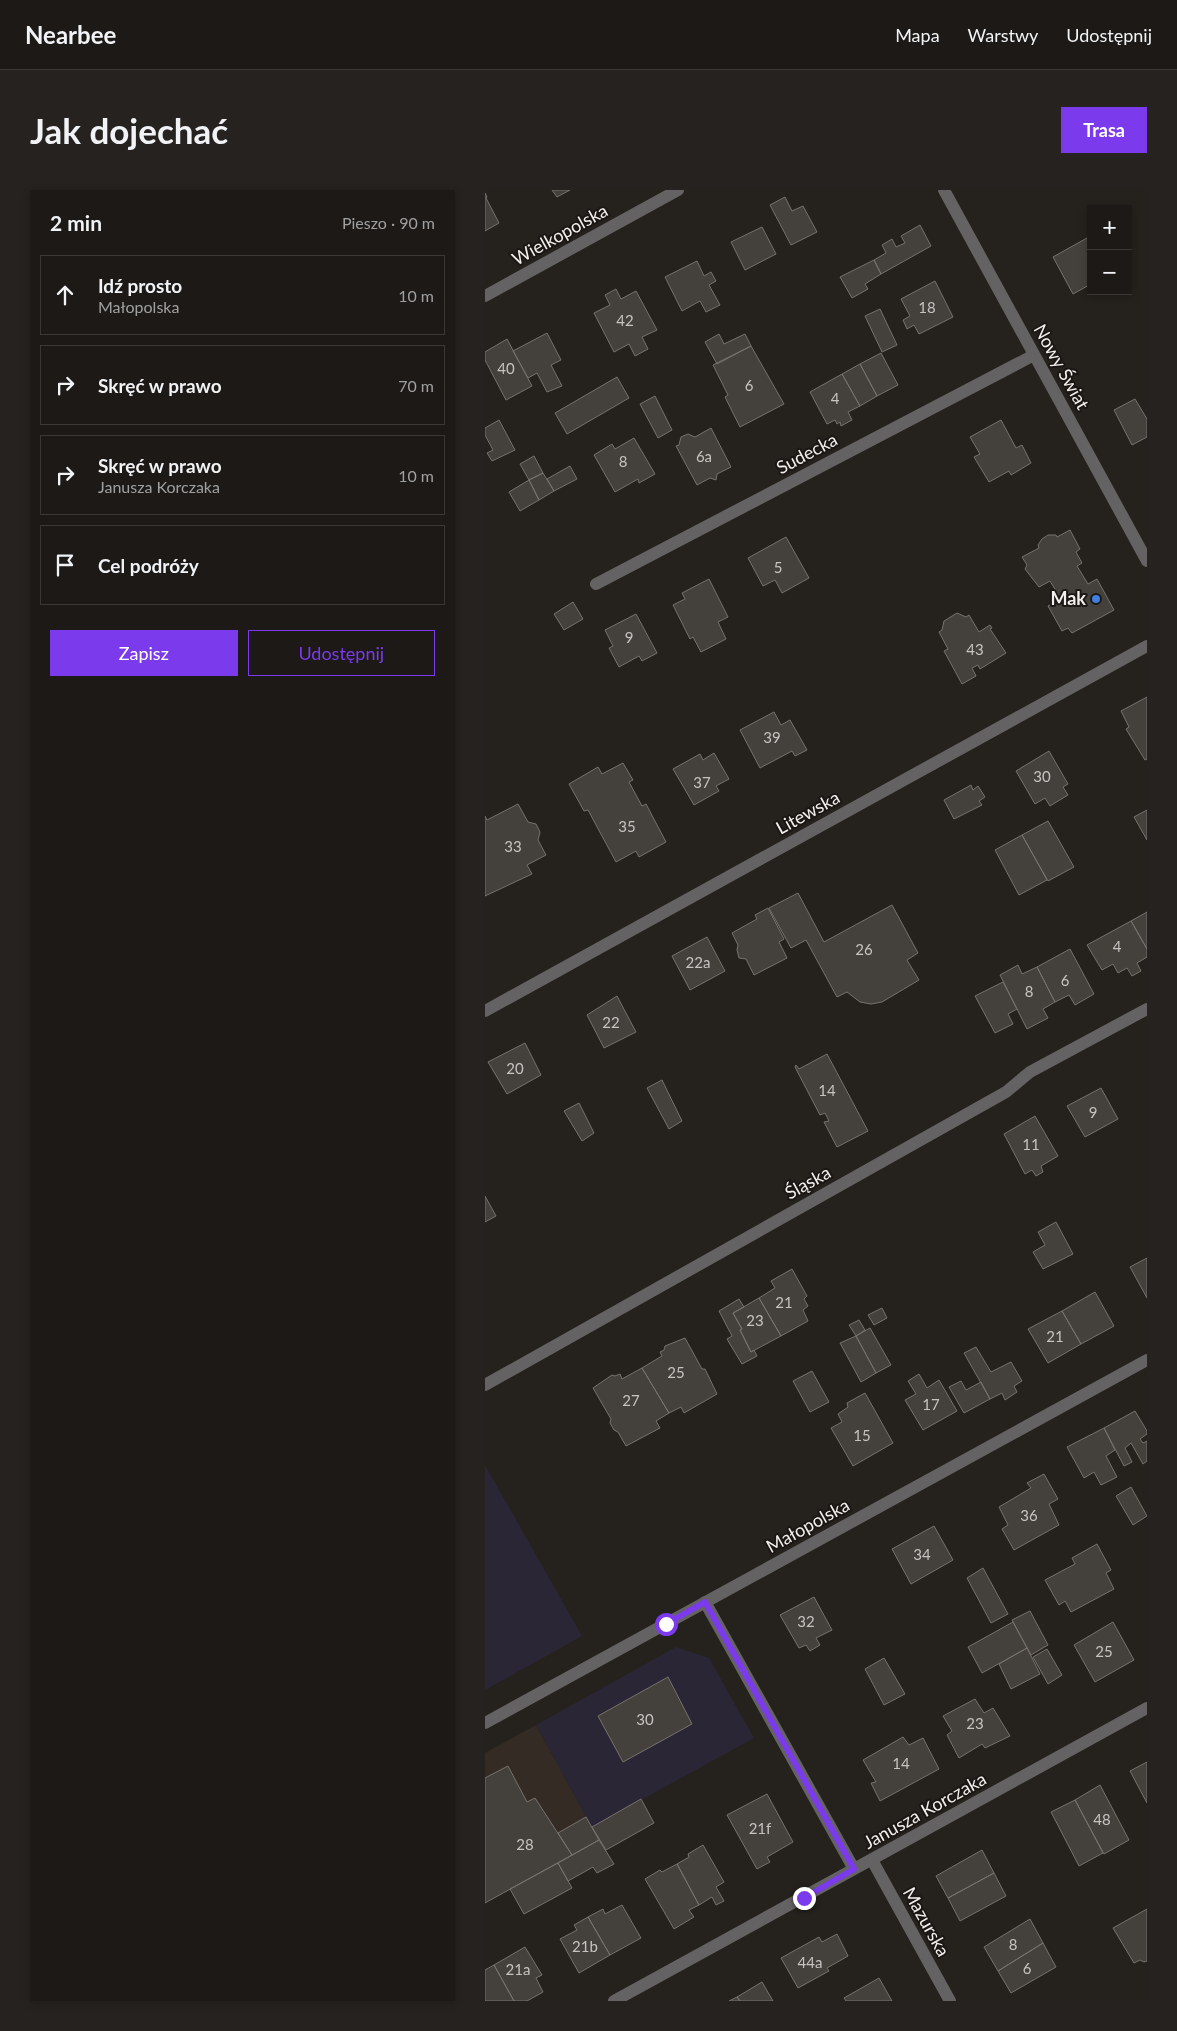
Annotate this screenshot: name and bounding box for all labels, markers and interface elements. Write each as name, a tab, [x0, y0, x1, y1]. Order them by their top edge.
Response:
text: Nearbee	[25, 20, 116, 49]
text: Mapa	[895, 24, 940, 46]
text: Warstwy	[968, 24, 1038, 46]
text: Udostępnij	[1066, 24, 1152, 46]
button: Trasa	[1061, 107, 1147, 153]
text: Jak dojechać	[30, 109, 228, 151]
street label: Wielkopolska	[508, 199, 611, 269]
map controls	[1087, 205, 1132, 295]
button: +	[1087, 205, 1132, 250]
text: 2 min	[50, 210, 102, 235]
text: Pieszo · 90 m	[342, 213, 435, 232]
button: −	[1087, 250, 1132, 295]
text: Idź prosto	[98, 274, 182, 297]
icon: ahead	[51, 281, 79, 309]
text: 10 m	[398, 286, 434, 305]
text: Małopolska	[98, 297, 179, 316]
house number: 18	[918, 298, 936, 316]
house number: 42	[616, 311, 634, 329]
street label: Nowy Świat	[1029, 320, 1095, 414]
house number: 40	[497, 359, 515, 377]
icon: right	[51, 371, 79, 399]
text: Skręć w prawo	[98, 374, 222, 397]
text: 70 m	[398, 376, 434, 395]
house number: 6	[745, 376, 754, 394]
house number: 4	[831, 389, 840, 407]
street label: Sudecka	[772, 428, 841, 478]
house number: 6a	[696, 447, 712, 465]
house number: 8	[619, 452, 627, 470]
text: Skręć w prawo	[98, 454, 222, 477]
icon: right	[51, 461, 79, 489]
text: 10 m	[398, 466, 434, 485]
text: Janusza Korczaka	[98, 477, 220, 496]
icon: arrive	[51, 551, 79, 579]
text: Cel podróży	[98, 554, 199, 577]
house number: 5	[774, 558, 782, 576]
place label: Mak	[1050, 587, 1086, 609]
marker: Mak	[1090, 593, 1102, 605]
house number: 9	[625, 628, 633, 646]
button: Zapisz	[50, 630, 238, 676]
button: Udostępnij	[248, 630, 435, 676]
house number: 43	[966, 640, 984, 658]
house number: 39	[763, 728, 781, 746]
house number: 30	[1033, 767, 1051, 785]
house number: 37	[693, 773, 711, 791]
street label: Litewska	[772, 786, 843, 839]
house number: 35	[618, 817, 636, 835]
house number: 33	[504, 837, 522, 855]
house number: 4	[1113, 937, 1122, 955]
house number: 26	[855, 940, 873, 958]
house number: 22a	[686, 953, 710, 971]
house number: 6	[1061, 971, 1070, 989]
house number: 8	[1025, 982, 1033, 1000]
house number: 22	[602, 1013, 620, 1031]
house number: 20	[506, 1059, 524, 1077]
house number: 14	[818, 1081, 836, 1099]
house number: 9	[1089, 1103, 1097, 1121]
house number: 11	[1022, 1135, 1040, 1153]
street label: Śląska	[781, 1161, 834, 1204]
house number: 21	[775, 1293, 793, 1311]
house number: 23	[746, 1311, 764, 1329]
house number: 21	[1046, 1327, 1064, 1345]
house number: 25	[667, 1363, 685, 1381]
house number: 27	[622, 1391, 640, 1409]
house number: 17	[922, 1395, 940, 1413]
house number: 15	[853, 1426, 871, 1444]
street label: Małopolska	[762, 1493, 853, 1557]
house number: 36	[1020, 1506, 1038, 1524]
house number: 34	[913, 1545, 931, 1563]
house number: 32	[797, 1612, 815, 1630]
route start	[655, 1613, 678, 1636]
house number: 25	[1095, 1642, 1113, 1660]
house number: 30	[636, 1710, 654, 1728]
house number: 23	[966, 1714, 984, 1732]
house number: 14	[892, 1754, 910, 1772]
street label: Janusza Korczaka	[859, 1767, 990, 1853]
house number: 48	[1093, 1810, 1111, 1828]
house number: 21f	[749, 1819, 772, 1837]
house number: 28	[516, 1835, 534, 1853]
street label: Mazurska	[899, 1883, 955, 1960]
route end	[793, 1887, 816, 1910]
house number: 8	[1009, 1935, 1017, 1953]
house number: 21b	[572, 1937, 598, 1955]
house number: 44a	[798, 1953, 822, 1971]
house number: 6	[1023, 1959, 1032, 1977]
house number: 21a	[506, 1960, 530, 1978]

